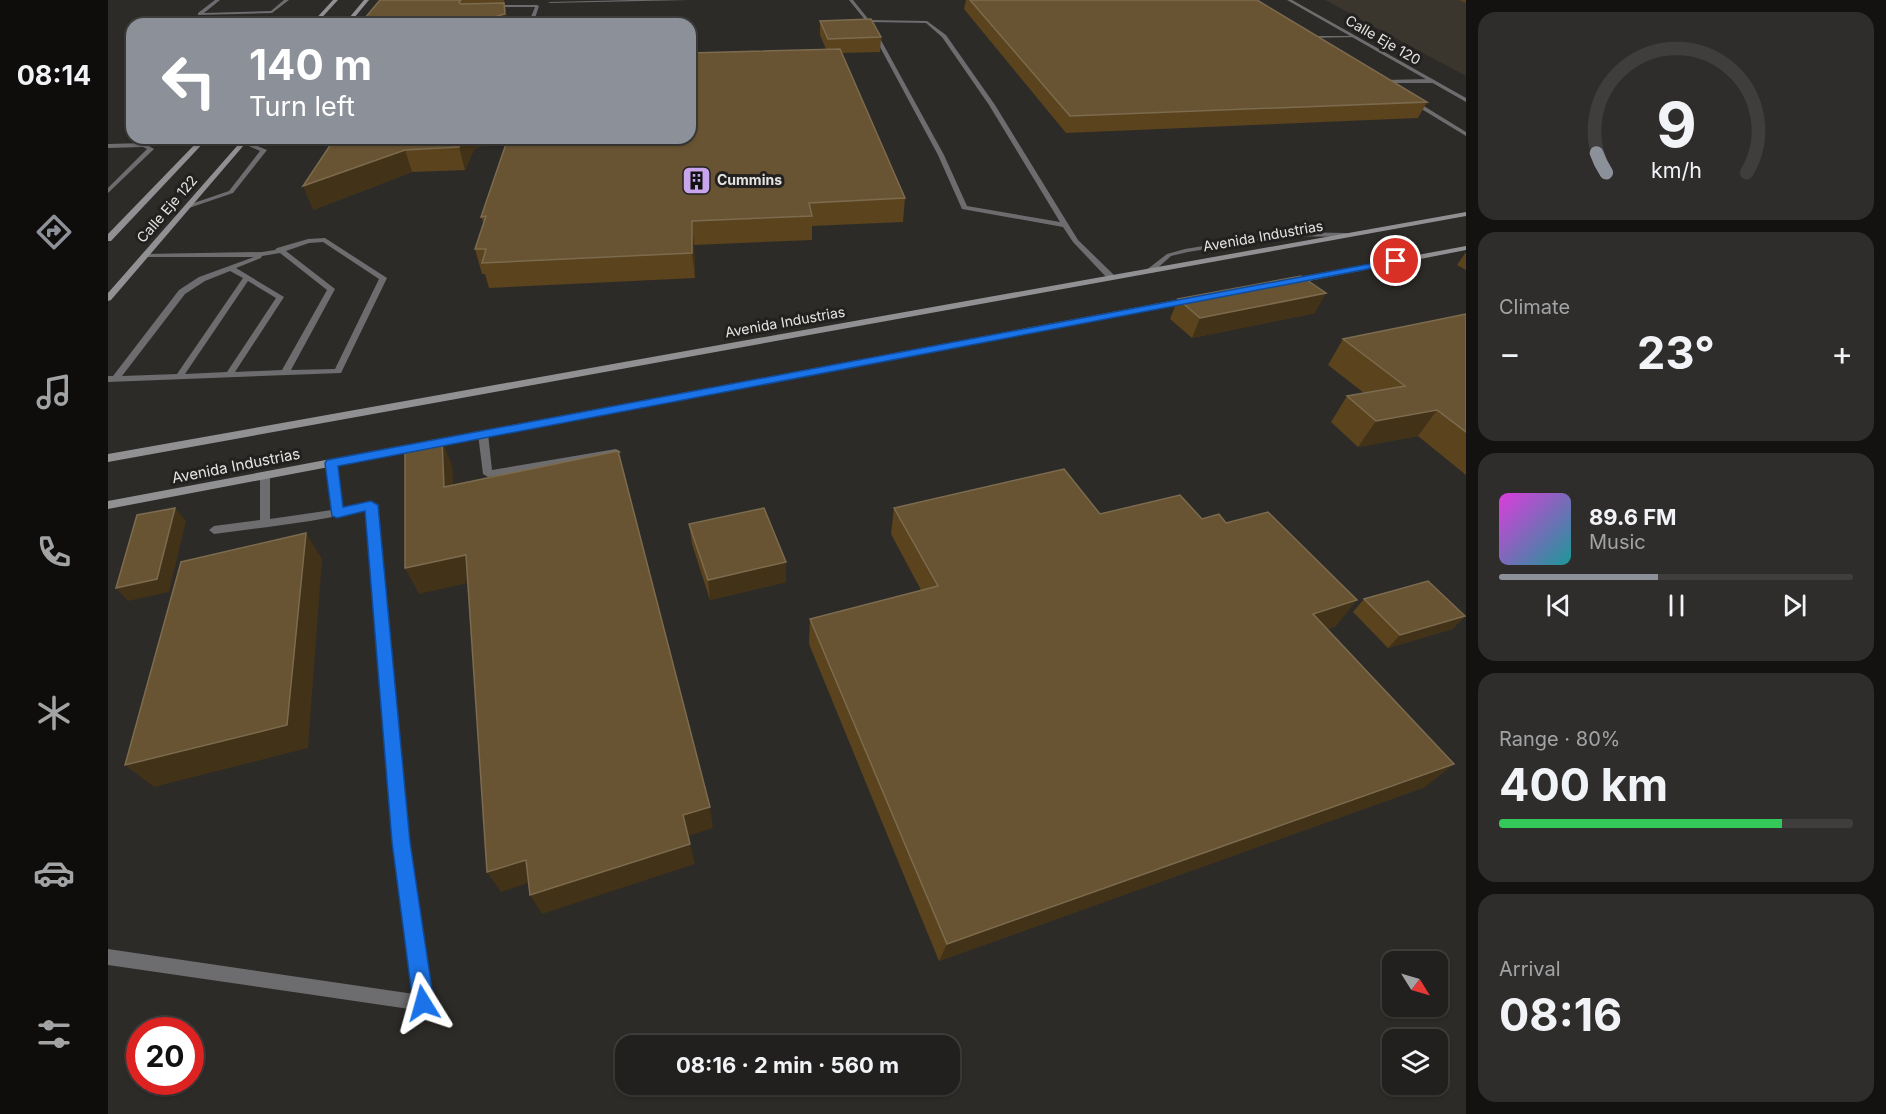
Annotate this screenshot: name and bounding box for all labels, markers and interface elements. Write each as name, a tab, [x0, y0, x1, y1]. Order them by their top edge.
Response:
street label: Calle Eje 120	[1343, 11, 1424, 68]
text: 140 m	[249, 39, 372, 90]
icon: left	[150, 42, 228, 120]
text: 08:14	[17, 59, 91, 92]
text: 9	[1656, 87, 1696, 162]
text: Turn left	[249, 90, 355, 123]
text: km/h	[1651, 158, 1701, 184]
building icon: Cummins	[680, 164, 712, 196]
place label: Cummins	[717, 171, 782, 188]
street label: Calle Eje 122	[133, 172, 200, 246]
icon: directions	[33, 211, 75, 253]
street label: Avenida Industrias	[1202, 217, 1324, 254]
pin	[1370, 235, 1421, 286]
icon: arrive	[1379, 244, 1412, 277]
text: Climate	[1499, 295, 1570, 319]
street label: Avenida Industrias	[724, 303, 846, 340]
text: 23°	[1637, 325, 1715, 380]
text: −	[1499, 333, 1521, 373]
text: +	[1831, 333, 1853, 373]
icon: music	[33, 371, 75, 413]
street label: Avenida Industrias	[170, 444, 302, 487]
text: 89.6 FM	[1589, 504, 1677, 530]
text: Music	[1589, 530, 1646, 554]
icon: phone	[33, 531, 75, 573]
icon: previous	[1542, 589, 1575, 622]
icon: pause	[1660, 589, 1693, 622]
icon: next	[1778, 589, 1811, 622]
icon: climate	[33, 692, 75, 734]
text: Range · 80%	[1499, 727, 1620, 751]
text: 400 km	[1499, 757, 1668, 812]
icon: car	[33, 852, 75, 894]
north arrow	[1382, 951, 1448, 1017]
map controls	[1382, 951, 1448, 1095]
text: Arrival	[1499, 957, 1561, 981]
position arrow	[391, 971, 455, 1035]
text: 08:16	[1499, 987, 1622, 1042]
icon: filters	[33, 1013, 75, 1055]
speed limit sign: 20	[126, 1017, 204, 1095]
button: layers	[1382, 1029, 1448, 1095]
text: 08:16 · 2 min · 560 m	[676, 1052, 899, 1078]

